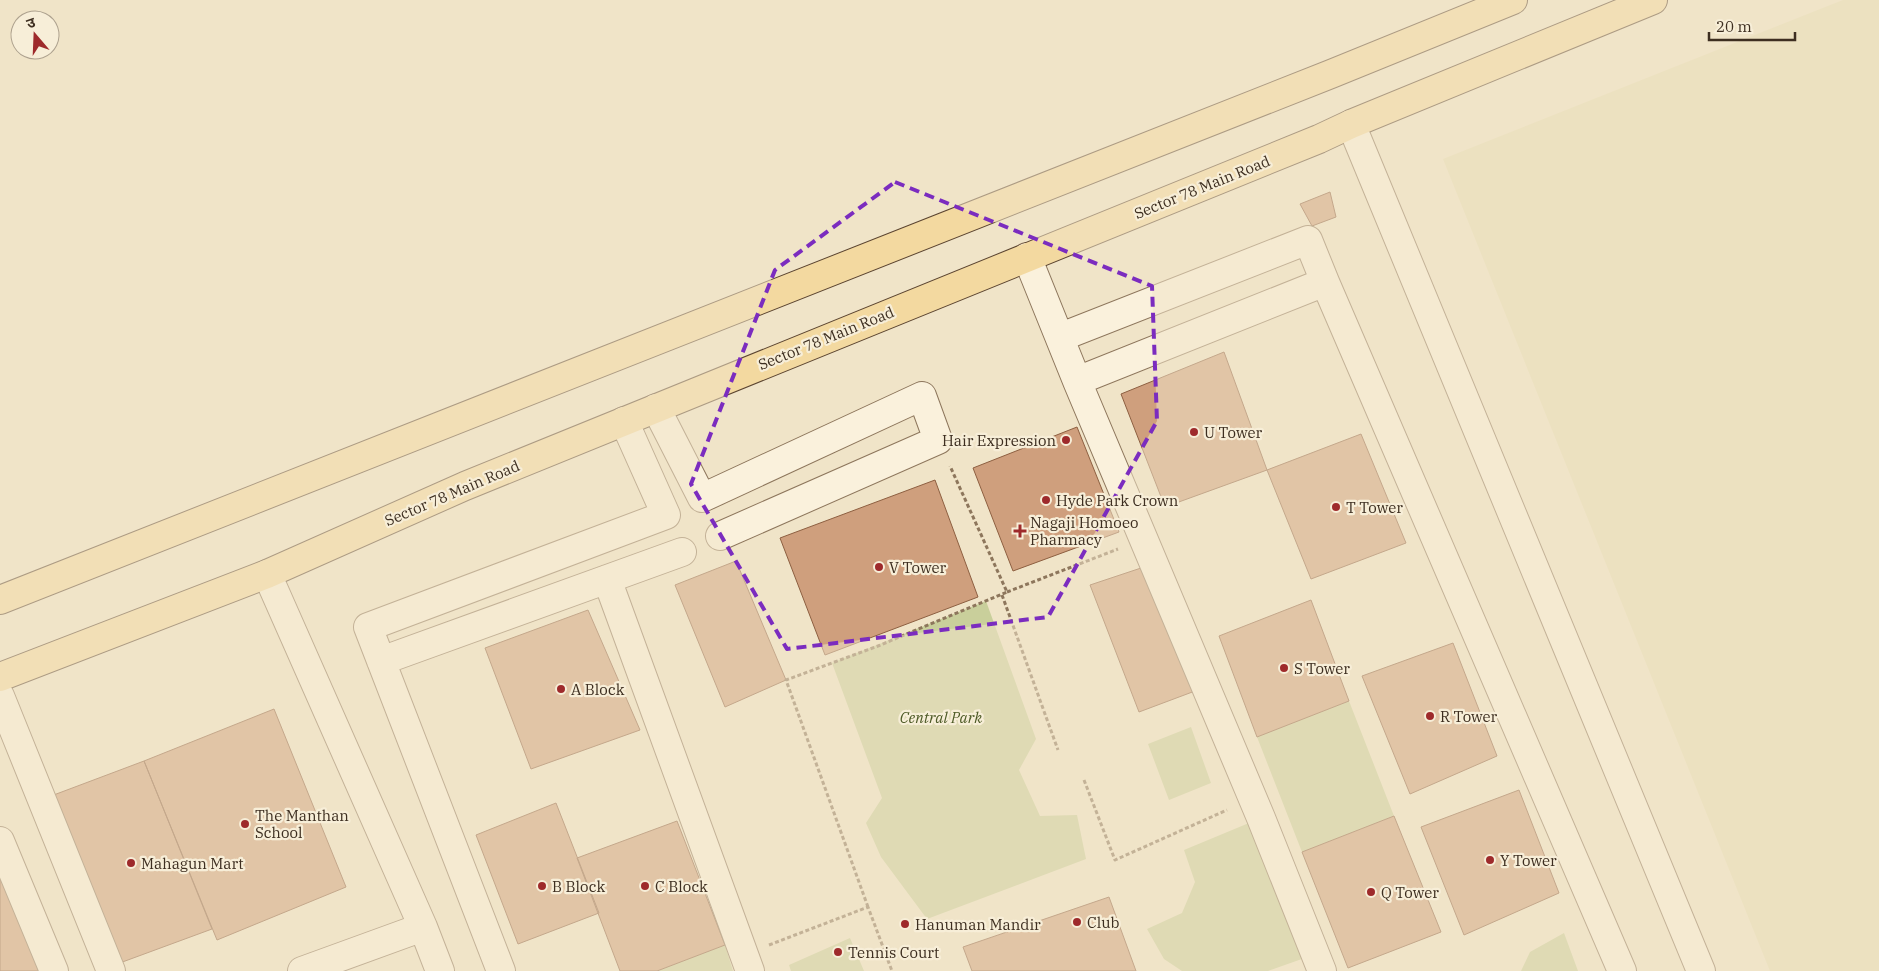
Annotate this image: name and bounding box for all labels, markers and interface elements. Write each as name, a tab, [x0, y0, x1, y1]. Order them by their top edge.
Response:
north arrow	[10, 10, 60, 60]
scale bar	[1709, 10, 1795, 42]
text: उ	[24, 13, 38, 33]
text: 20 m	[1716, 17, 1752, 36]
street label: Sector 78 Main Road	[1131, 151, 1273, 223]
street label: Sector 78 Main Road	[755, 302, 897, 374]
place label: U Tower	[1204, 423, 1263, 442]
marker: U Tower	[1188, 426, 1200, 438]
place label: Hair Expression	[942, 431, 1056, 450]
marker: Hair Expression	[1060, 434, 1072, 446]
street label: Sector 78 Main Road	[382, 456, 522, 530]
place label: Hyde Park Crown	[1056, 491, 1179, 510]
marker: Hyde Park Crown	[1040, 494, 1052, 506]
place label: T Tower	[1346, 498, 1403, 517]
marker: T Tower	[1330, 501, 1342, 513]
place label: Nagaji Homoeo Pharmacy	[1030, 513, 1138, 549]
marker: Nagaji Homoeo Pharmacy	[1014, 525, 1026, 537]
place label: V Tower	[889, 558, 946, 577]
marker: V Tower	[873, 561, 885, 573]
place label: S Tower	[1294, 659, 1350, 678]
marker: S Tower	[1278, 662, 1290, 674]
place label: A Block	[571, 680, 625, 699]
marker: A Block	[555, 683, 567, 695]
place label: R Tower	[1440, 707, 1498, 726]
park label: Central Park	[900, 708, 982, 727]
marker: R Tower	[1424, 710, 1436, 722]
place label: The Manthan School	[255, 806, 349, 842]
marker: The Manthan School	[239, 818, 251, 830]
place label: Y Tower	[1500, 851, 1557, 870]
place label: Mahagun Mart	[141, 854, 244, 873]
marker: Y Tower	[1484, 854, 1496, 866]
marker: Mahagun Mart	[125, 857, 137, 869]
place label: B Block	[552, 877, 605, 896]
place label: C Block	[655, 877, 708, 896]
marker: B Block	[536, 880, 548, 892]
marker: C Block	[639, 880, 651, 892]
place label: Q Tower	[1381, 883, 1439, 902]
marker: Q Tower	[1365, 886, 1377, 898]
place label: Club	[1087, 913, 1120, 932]
place label: Hanuman Mandir	[915, 915, 1041, 934]
marker: Club	[1071, 916, 1083, 928]
marker: Hanuman Mandir	[899, 918, 911, 930]
place label: Tennis Court	[848, 943, 939, 962]
marker: Tennis Court	[832, 946, 844, 958]

